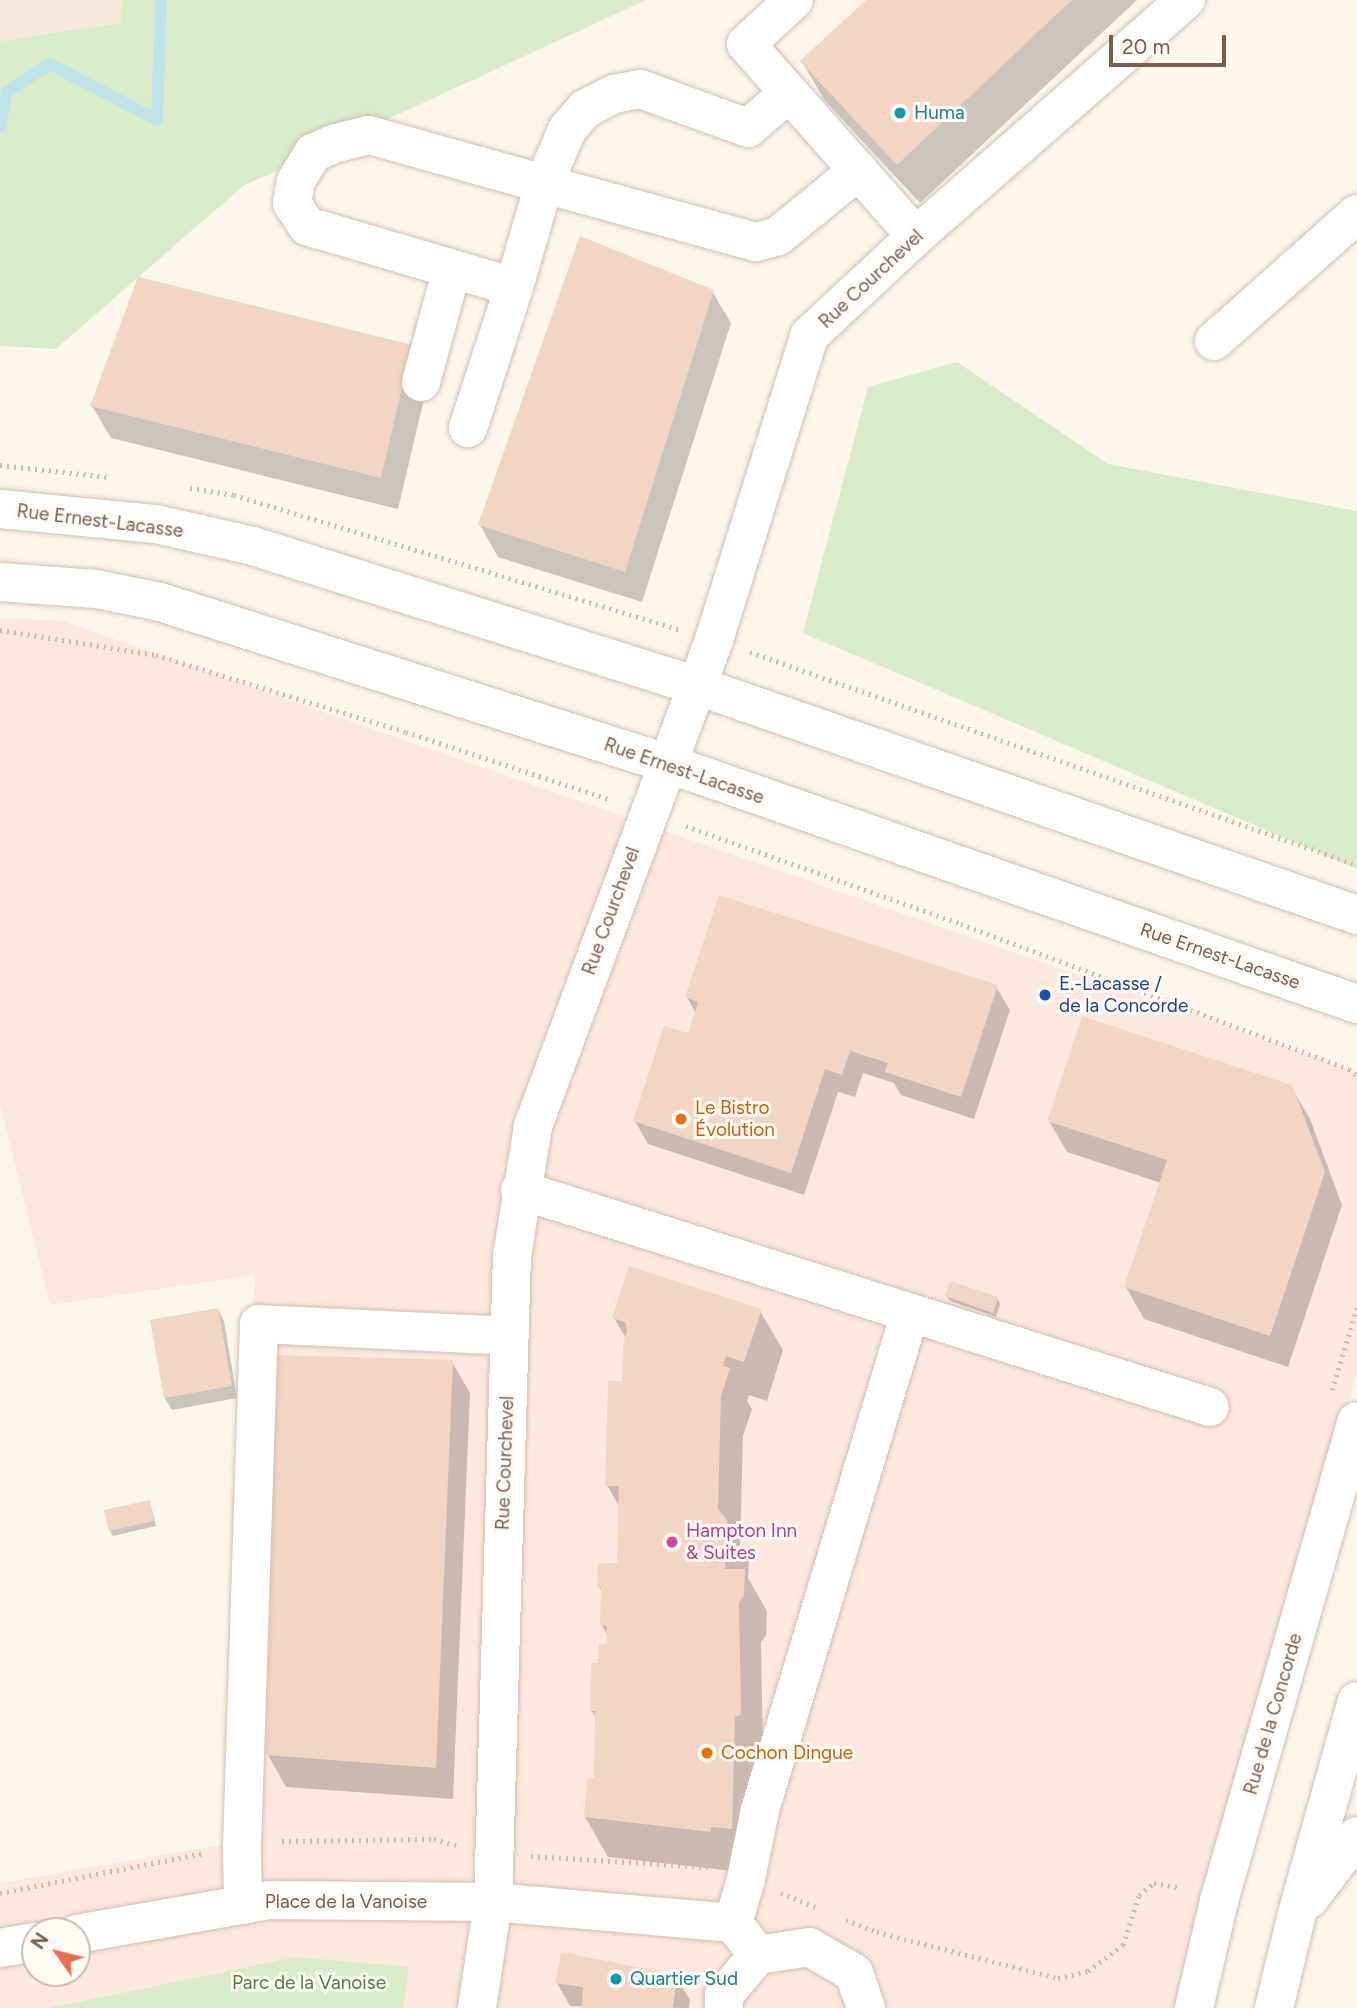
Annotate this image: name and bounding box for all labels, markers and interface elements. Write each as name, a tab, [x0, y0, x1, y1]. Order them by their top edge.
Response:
scale bar	[1112, 21, 1229, 65]
text: 20 m	[1122, 34, 1170, 59]
place label: Huma	[914, 102, 965, 124]
marker: Huma	[892, 105, 908, 121]
street label: Rue Courchevel	[814, 225, 928, 333]
street label: Rue Ernest-Lacasse	[15, 499, 185, 543]
street label: Rue Ernest-Lacasse	[601, 733, 767, 809]
street label: Rue Courchevel	[577, 844, 645, 978]
street label: Rue Ernest-Lacasse	[1137, 918, 1303, 994]
place label: E.-Lacasse / de la Concorde	[1059, 973, 1188, 1017]
marker: E.-Lacasse / de la Concorde	[1037, 987, 1053, 1003]
place label: Le Bistro Évolution	[695, 1097, 775, 1141]
marker: Le Bistro Évolution	[673, 1111, 689, 1127]
street label: Rue Courchevel	[491, 1395, 519, 1531]
place label: Hampton Inn & Suites	[686, 1520, 797, 1564]
marker: Hampton Inn & Suites	[664, 1534, 680, 1550]
street label: Rue de la Concorde	[1239, 1631, 1307, 1797]
place label: Cochon Dingue	[721, 1742, 853, 1764]
marker: Cochon Dingue	[699, 1745, 715, 1761]
street label: Place de la Vanoise	[265, 1891, 427, 1913]
north arrow	[21, 1917, 91, 1987]
text: N	[26, 1929, 53, 1954]
place label: Quartier Sud	[630, 1968, 738, 1990]
marker: Quartier Sud	[608, 1971, 624, 1987]
park label: Parc de la Vanoise	[232, 1972, 386, 1994]

